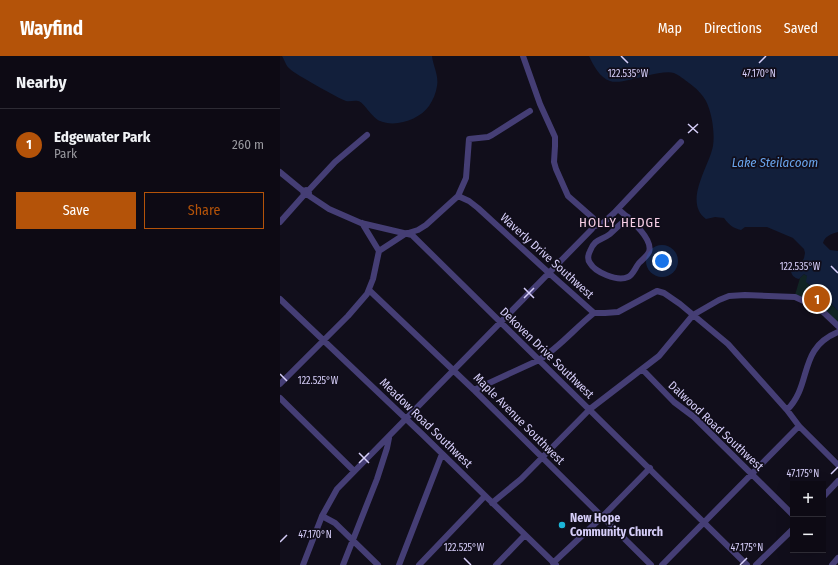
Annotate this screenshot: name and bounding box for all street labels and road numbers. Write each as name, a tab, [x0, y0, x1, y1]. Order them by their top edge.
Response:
street label: Waverly Drive Southwest	[497, 210, 597, 302]
street label: Dekoven Drive Southwest	[497, 305, 597, 401]
street label: Maple Avenue Southwest	[471, 371, 568, 468]
street label: Meadow Road Southwest	[377, 375, 475, 471]
street label: Dalwood Road Southwest	[666, 378, 766, 474]

